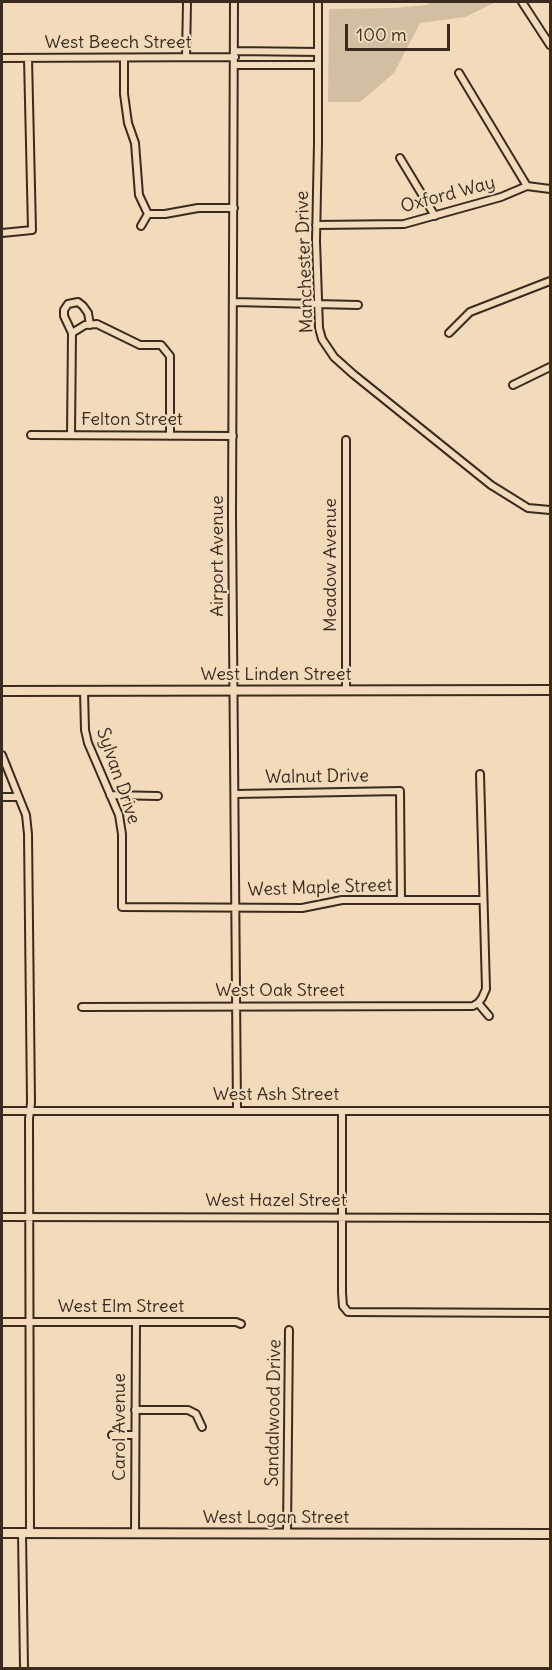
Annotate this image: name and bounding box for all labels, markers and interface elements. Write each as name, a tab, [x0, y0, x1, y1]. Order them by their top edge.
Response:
scale bar	[348, 12, 453, 50]
text: 100 m	[356, 23, 407, 46]
street label: West Beech Street	[44, 32, 192, 54]
street label: Oxford Way	[398, 172, 498, 218]
street label: Manchester Drive	[292, 190, 318, 334]
street label: Felton Street	[81, 409, 183, 431]
street label: Airport Avenue	[207, 495, 229, 617]
street label: Meadow Avenue	[320, 498, 342, 632]
street label: West Linden Street	[200, 664, 352, 686]
street label: Sylvan Drive	[91, 725, 145, 827]
street label: Walnut Drive	[265, 765, 369, 789]
street label: West Maple Street	[247, 875, 393, 901]
street label: West Oak Street	[215, 980, 345, 1002]
street label: West Ash Street	[213, 1084, 339, 1106]
street label: West Hazel Street	[205, 1190, 347, 1212]
street label: West Elm Street	[58, 1296, 184, 1318]
street label: Sandalwood Drive	[262, 1339, 286, 1487]
street label: Carol Avenue	[109, 1373, 131, 1481]
street label: West Logan Street	[203, 1507, 349, 1529]

